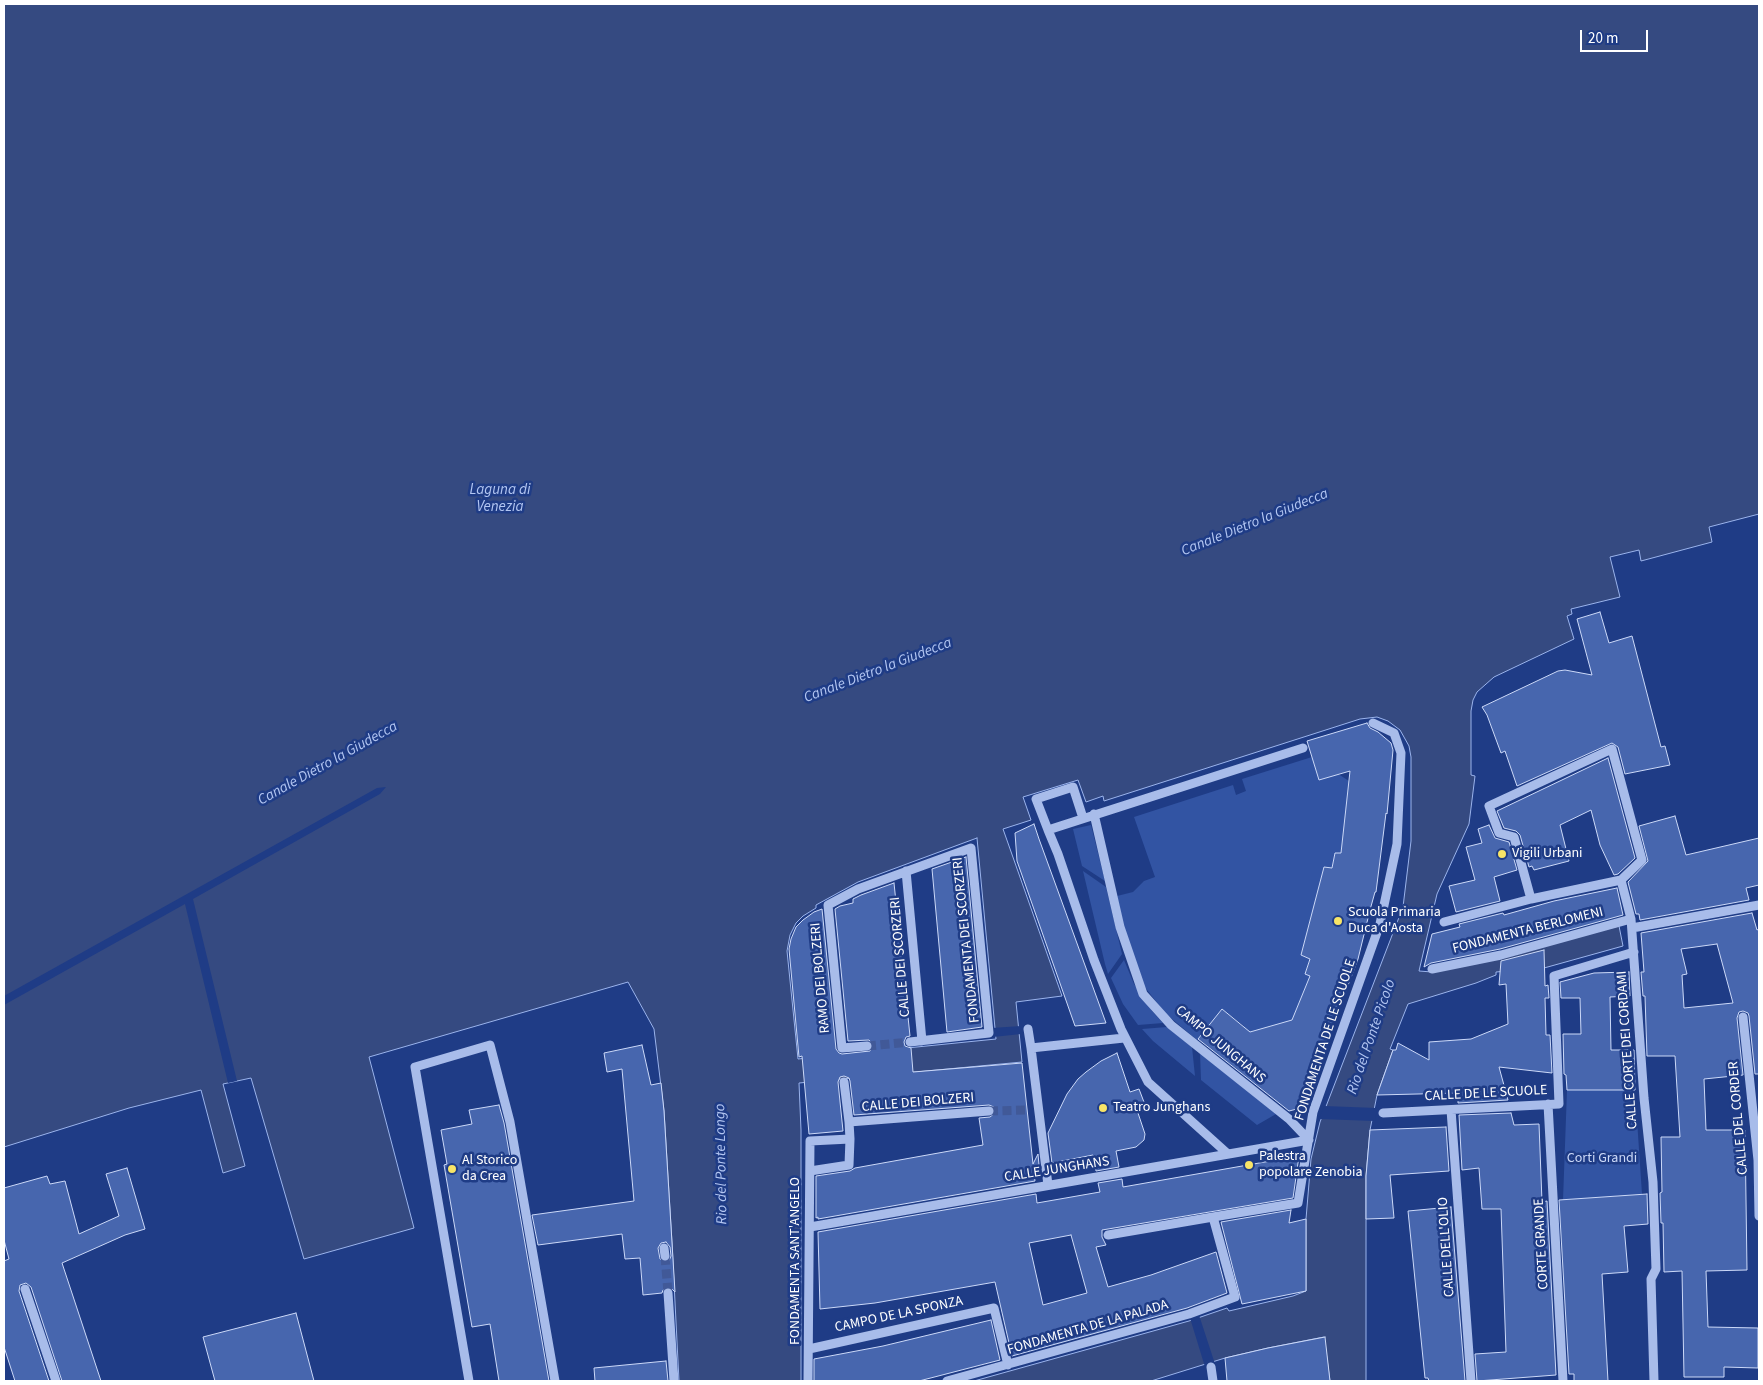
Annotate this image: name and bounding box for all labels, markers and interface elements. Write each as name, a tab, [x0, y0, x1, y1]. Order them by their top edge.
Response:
scale bar	[1583, 20, 1650, 52]
text: 20 m	[1588, 28, 1618, 49]
water label: Laguna di Venezia	[469, 482, 531, 517]
water label: Canale Dietro la Giudecca	[1179, 485, 1331, 561]
water label: Canale Dietro la Giudecca	[801, 634, 955, 708]
water label: Canale Dietro la Giudecca	[255, 718, 401, 810]
place label: Vigili Urbani	[1512, 846, 1583, 862]
marker: Vigili Urbani	[1496, 848, 1508, 860]
street label: FONDAMENTA DEI SCORZERI	[950, 856, 984, 1024]
street label: CALLE DEI SCORZERI	[887, 896, 915, 1018]
street label: FONDAMENTA BERLOMENI	[1451, 904, 1605, 958]
place label: Scuola Primaria Duca d'Aosta	[1348, 905, 1441, 938]
marker: Scuola Primaria Duca d'Aosta	[1332, 915, 1344, 927]
street label: RAMO DEI BOLZERI	[808, 922, 834, 1034]
street label: FONDAMENTA DE LE SCUOLE	[1292, 957, 1360, 1123]
street label: CALLE CORTE DEI CORDAMI	[1614, 970, 1642, 1130]
water label: Rio del Ponte Picolo	[1344, 977, 1400, 1097]
street label: CAMPO JUNGHANS	[1172, 1002, 1268, 1088]
street label: CALLE DEL CORDER	[1726, 1061, 1752, 1175]
street label: CALLE DE LE SCUOLE	[1424, 1082, 1548, 1106]
street label: CALLE DEI BOLZERI	[861, 1090, 975, 1116]
place label: Teatro Junghans	[1113, 1100, 1210, 1116]
marker: Teatro Junghans	[1097, 1102, 1109, 1114]
water label: Rio del Ponte Longo	[712, 1103, 732, 1225]
place label: Palestra popolare Zenobia	[1259, 1149, 1362, 1182]
park label: Corti Grandi	[1567, 1151, 1637, 1167]
place label: Al Storico da Crea	[462, 1153, 517, 1186]
street label: CALLE JUNGHANS	[1003, 1153, 1111, 1187]
marker: Palestra popolare Zenobia	[1243, 1159, 1255, 1171]
marker: Al Storico da Crea	[446, 1163, 458, 1175]
street label: FONDAMENTA SANT'ANGELO	[788, 1177, 804, 1345]
street label: CALLE DELL'OLIO	[1435, 1196, 1459, 1298]
street label: CORTE GRANDE	[1531, 1198, 1553, 1290]
street label: CAMPO DE LA SPONZA	[833, 1293, 965, 1337]
street label: FONDAMENTA DE LA PALADA	[1006, 1297, 1170, 1359]

